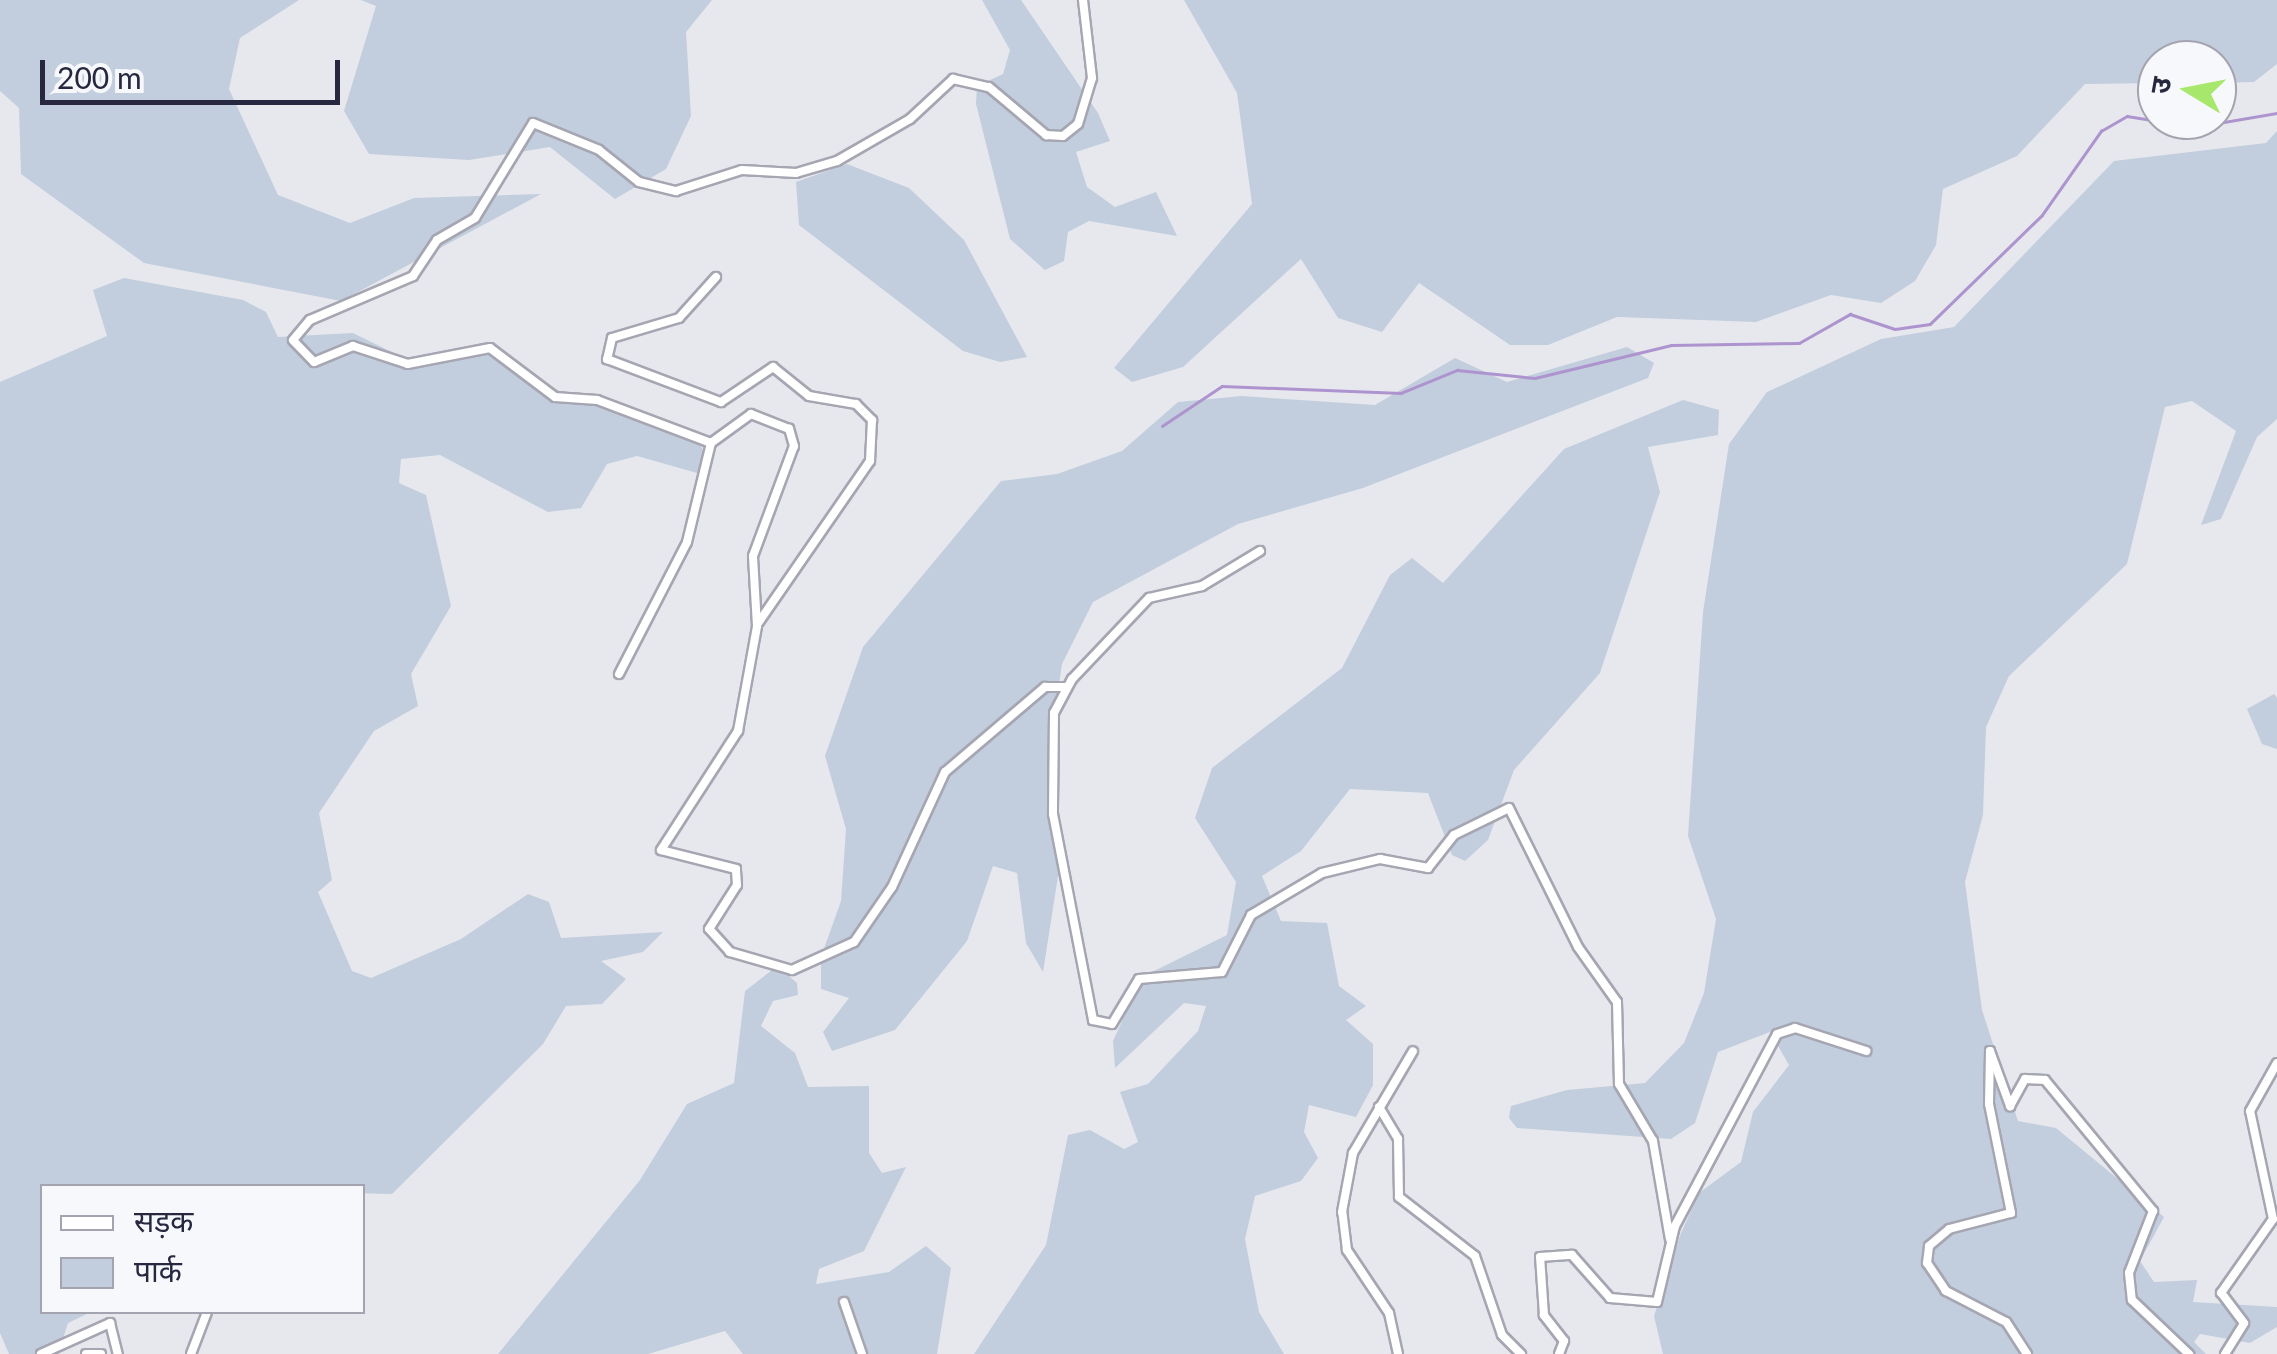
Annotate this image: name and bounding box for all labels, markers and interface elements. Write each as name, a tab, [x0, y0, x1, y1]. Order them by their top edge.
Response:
scale bar	[45, 40, 345, 102]
north arrow	[2137, 40, 2237, 140]
text: 200 m	[57, 59, 142, 95]
text: उ	[2141, 74, 2178, 96]
legend	[40, 1184, 365, 1314]
text: सड़क	[134, 1202, 193, 1238]
text: पार्क	[134, 1252, 182, 1288]

